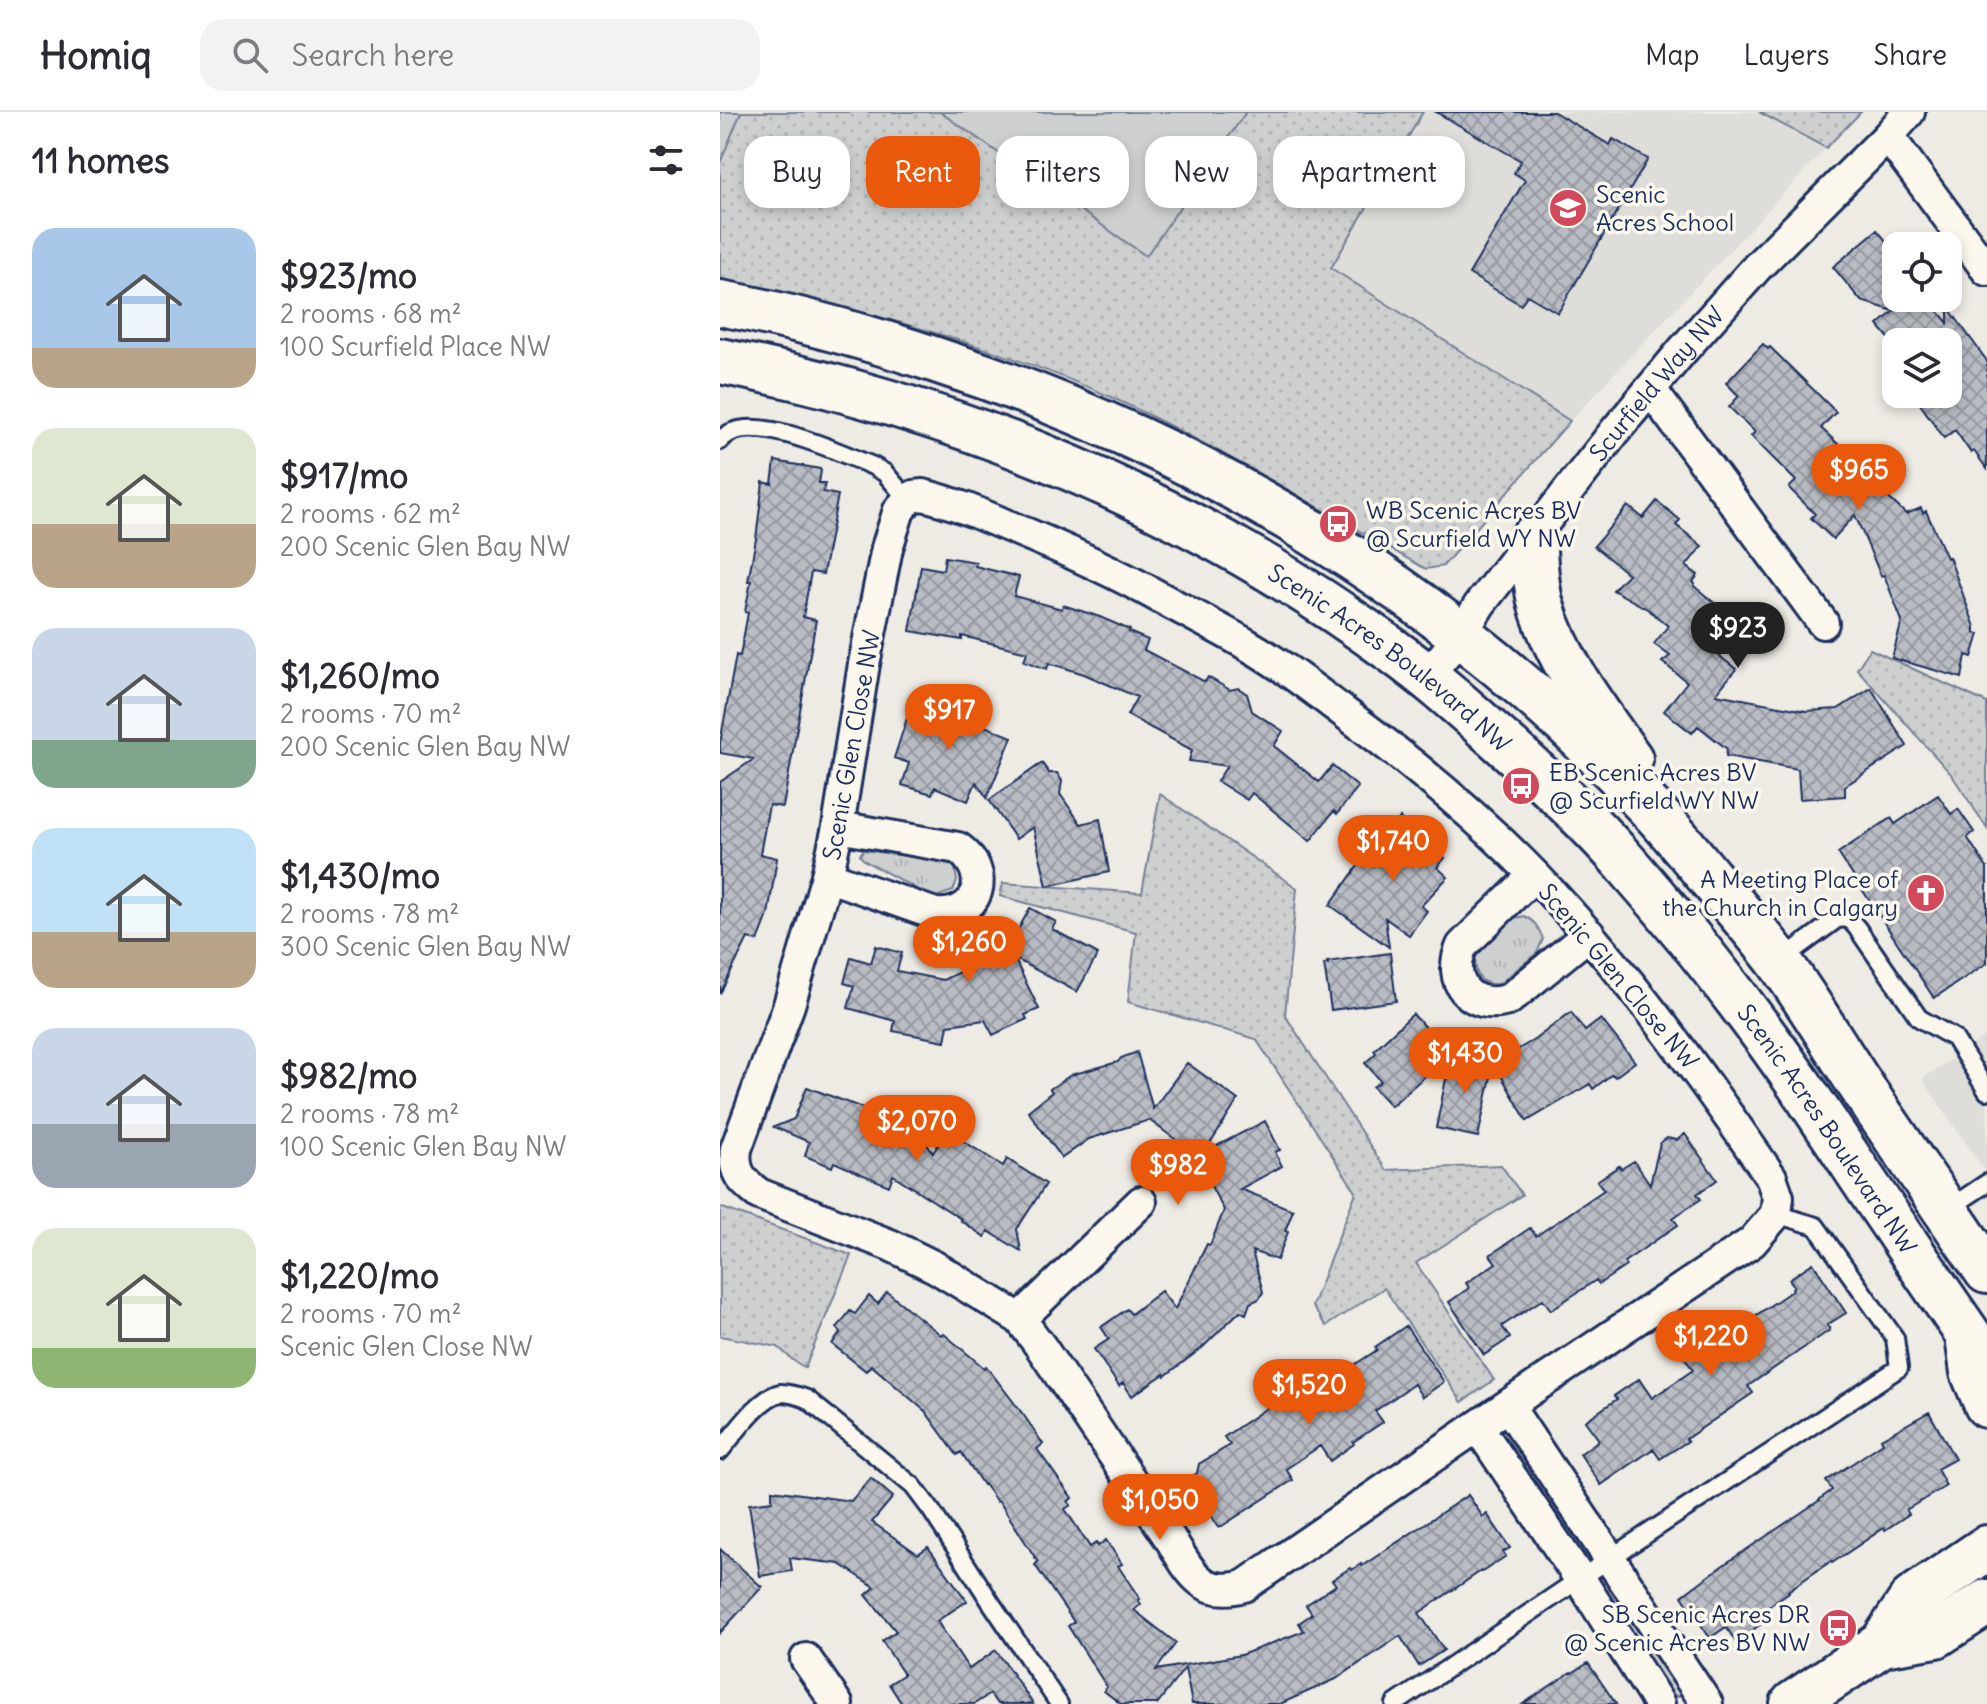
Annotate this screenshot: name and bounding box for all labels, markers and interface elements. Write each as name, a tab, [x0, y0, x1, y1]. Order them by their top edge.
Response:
search box	[200, 19, 760, 91]
text: Homiq	[40, 32, 152, 79]
icon: search	[228, 33, 272, 77]
text: Search here	[292, 36, 454, 74]
text: Map	[1645, 37, 1700, 73]
text: Layers	[1744, 37, 1830, 73]
text: Share	[1874, 37, 1947, 73]
chip: Buy	[744, 136, 850, 208]
chip: Rent	[866, 136, 980, 208]
chip: Filters	[996, 136, 1129, 208]
chip: New	[1145, 136, 1257, 208]
chip: Apartment	[1273, 136, 1465, 208]
icon: filters	[644, 138, 688, 182]
text: 11 homes	[32, 139, 169, 182]
place label: Scenic Acres School	[1596, 179, 1734, 237]
school or university icon: Scenic Acres School	[1547, 187, 1589, 229]
map controls	[1882, 232, 1962, 408]
button: locate	[1882, 232, 1962, 312]
text: $923/mo	[280, 254, 417, 297]
icon: home	[96, 260, 192, 356]
text: 2 rooms · 68 m²	[280, 297, 462, 330]
street label: Scurfield Way NW	[1583, 300, 1730, 467]
button: layers	[1882, 328, 1962, 408]
text: 100 Scurfield Place NW	[280, 330, 551, 363]
pin: $965	[1812, 444, 1906, 512]
text: $965	[1829, 453, 1889, 486]
text: $917/mo	[280, 454, 408, 497]
icon: home	[96, 460, 192, 556]
place label: WB Scenic Acres BV @ Scurfield WY NW	[1366, 495, 1581, 553]
text: 2 rooms · 62 m²	[280, 497, 461, 530]
bus stop icon: WB Scenic Acres BV @ Scurfield WY NW	[1317, 503, 1359, 545]
text: 200 Scenic Glen Bay NW	[280, 530, 570, 563]
street label: Scenic Acres Boulevard NW	[1263, 557, 1518, 758]
pin: $923	[1691, 602, 1785, 670]
text: $923	[1709, 611, 1767, 644]
street label: Scenic Glen Close NW	[816, 627, 886, 862]
text: $1,260/mo	[280, 654, 440, 697]
icon: home	[96, 660, 192, 756]
pin: $917	[902, 684, 996, 752]
text: $917	[923, 693, 975, 726]
text: 2 rooms · 70 m²	[280, 697, 461, 730]
text: 200 Scenic Glen Bay NW	[280, 730, 570, 763]
place label: EB Scenic Acres BV @ Scurfield WY NW	[1549, 757, 1759, 815]
bus stop icon: EB Scenic Acres BV @ Scurfield WY NW	[1500, 765, 1542, 807]
pin: $1,740	[1328, 815, 1458, 883]
text: $1,740	[1356, 824, 1430, 857]
text: $1,430/mo	[280, 854, 440, 897]
icon: home	[96, 860, 192, 956]
place label: A Meeting Place of the Church in Calgary	[1662, 864, 1899, 922]
church icon: A Meeting Place of the Church in Calgary	[1905, 872, 1947, 914]
street label: Scenic Glen Close NW	[1533, 877, 1706, 1075]
text: 2 rooms · 78 m²	[280, 897, 459, 930]
pin: $1,260	[904, 916, 1034, 984]
text: $1,260	[931, 925, 1007, 958]
text: 300 Scenic Glen Bay NW	[280, 930, 571, 963]
street label: Scenic Acres Boulevard NW	[1731, 998, 1924, 1260]
pin: $1,430	[1400, 1027, 1530, 1095]
text: $1,430	[1427, 1036, 1503, 1069]
text: $982/mo	[280, 1054, 417, 1097]
icon: home	[96, 1060, 192, 1156]
pin: $2,070	[852, 1095, 982, 1163]
text: 2 rooms · 78 m²	[280, 1097, 459, 1130]
text: $2,070	[877, 1104, 957, 1137]
text: 100 Scenic Glen Bay NW	[280, 1130, 566, 1163]
pin: $982	[1131, 1139, 1225, 1207]
text: $982	[1149, 1148, 1207, 1181]
text: $1,220/mo	[280, 1254, 439, 1297]
icon: home	[96, 1260, 192, 1356]
text: 2 rooms · 70 m²	[280, 1297, 461, 1330]
pin: $1,220	[1646, 1310, 1776, 1378]
text: $1,220	[1673, 1319, 1749, 1352]
text: Scenic Glen Close NW	[280, 1330, 533, 1363]
pin: $1,520	[1244, 1359, 1374, 1427]
text: $1,520	[1271, 1368, 1347, 1401]
pin: $1,050	[1095, 1474, 1225, 1542]
text: $1,050	[1121, 1483, 1199, 1516]
place label: SB Scenic Acres DR @ Scenic Acres BV NW	[1564, 1599, 1810, 1657]
bus stop icon: SB Scenic Acres DR @ Scenic Acres BV NW	[1817, 1607, 1859, 1649]

